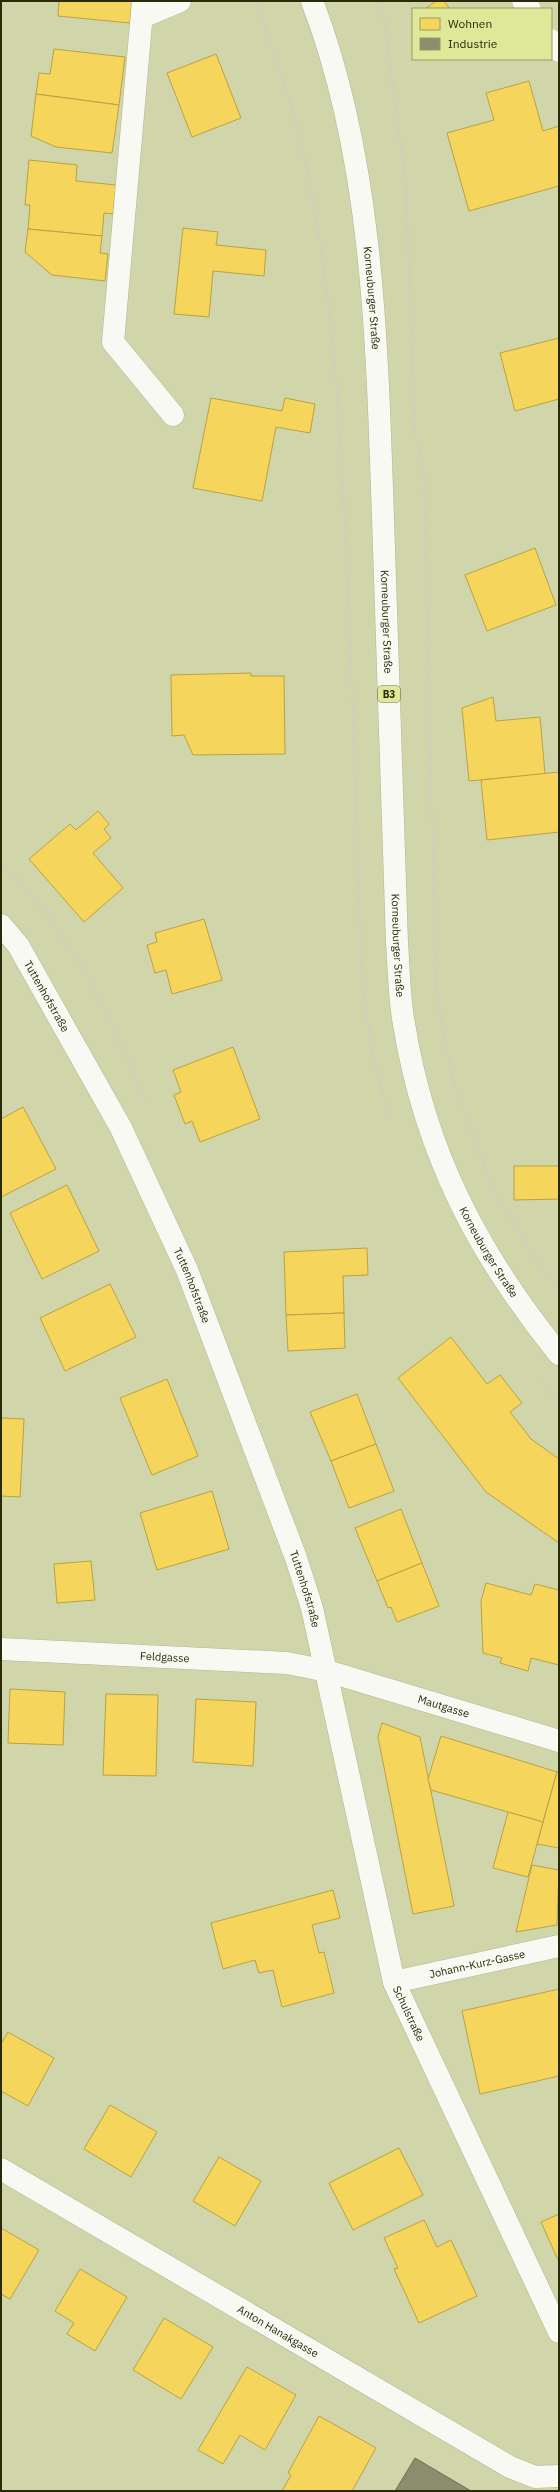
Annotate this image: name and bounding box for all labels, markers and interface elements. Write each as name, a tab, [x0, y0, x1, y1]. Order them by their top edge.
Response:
legend	[412, 8, 552, 60]
text: Wohnen	[448, 16, 492, 31]
text: Industrie	[448, 36, 498, 51]
street label: Korneuburger Straße	[360, 246, 383, 350]
street label: Korneuburger Straße	[378, 570, 395, 674]
road number: B3	[378, 686, 400, 702]
street label: Korneuburger Straße	[389, 894, 407, 998]
street label: Tuttenhofstraße	[21, 958, 73, 1034]
street label: Korneuburger Straße	[456, 1204, 521, 1300]
street label: Tuttenhofstraße	[171, 1245, 213, 1325]
street label: Tuttenhofstraße	[287, 1548, 323, 1629]
street label: Feldgasse	[140, 1649, 190, 1665]
street label: Mautgasse	[416, 1692, 471, 1721]
street label: Johann-Kurz-Gasse	[428, 1947, 526, 1981]
street label: Schulstraße	[390, 1984, 428, 2043]
street label: Anton Hanakgasse	[235, 2302, 321, 2360]

